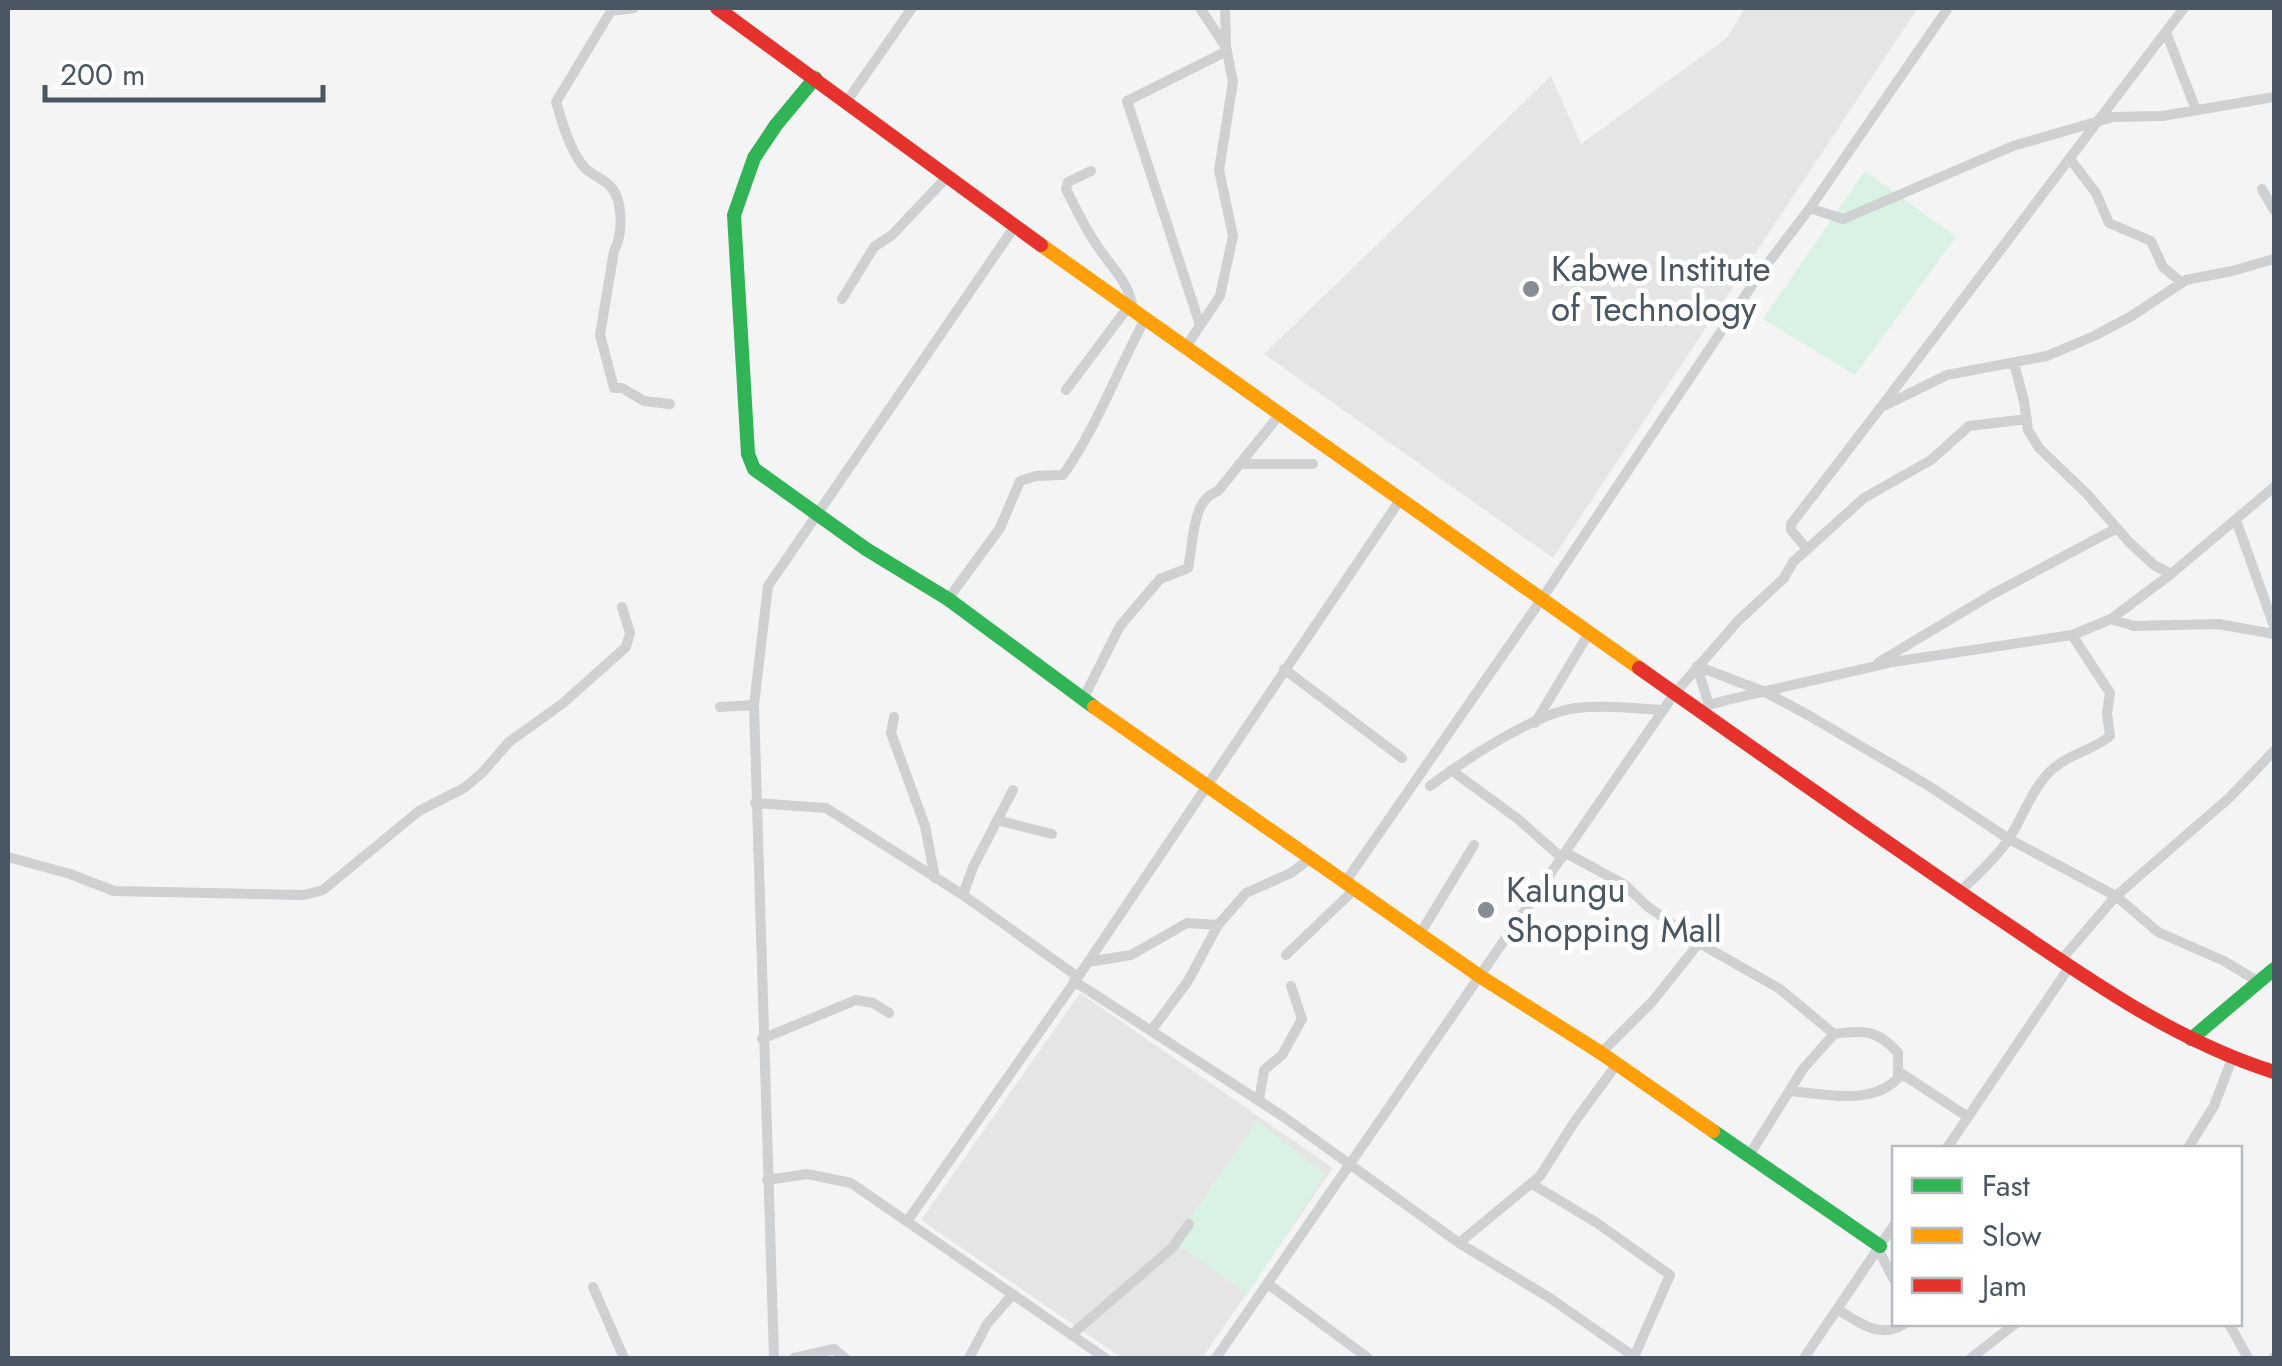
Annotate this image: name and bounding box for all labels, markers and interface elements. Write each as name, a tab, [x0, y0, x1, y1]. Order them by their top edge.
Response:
scale bar	[45, 40, 322, 102]
text: 200 m	[60, 53, 145, 96]
place label: Kabwe Institute of Technology	[1551, 244, 1771, 334]
marker: Kabwe Institute of Technology	[1520, 278, 1542, 300]
place label: Kalungu Shopping Mall	[1506, 865, 1722, 955]
marker: Kalungu Shopping Mall	[1475, 899, 1497, 921]
legend	[1892, 1146, 2242, 1326]
text: Fast	[1982, 1164, 2031, 1207]
text: Slow	[1982, 1214, 2042, 1257]
text: Jam	[1978, 1264, 2027, 1307]

